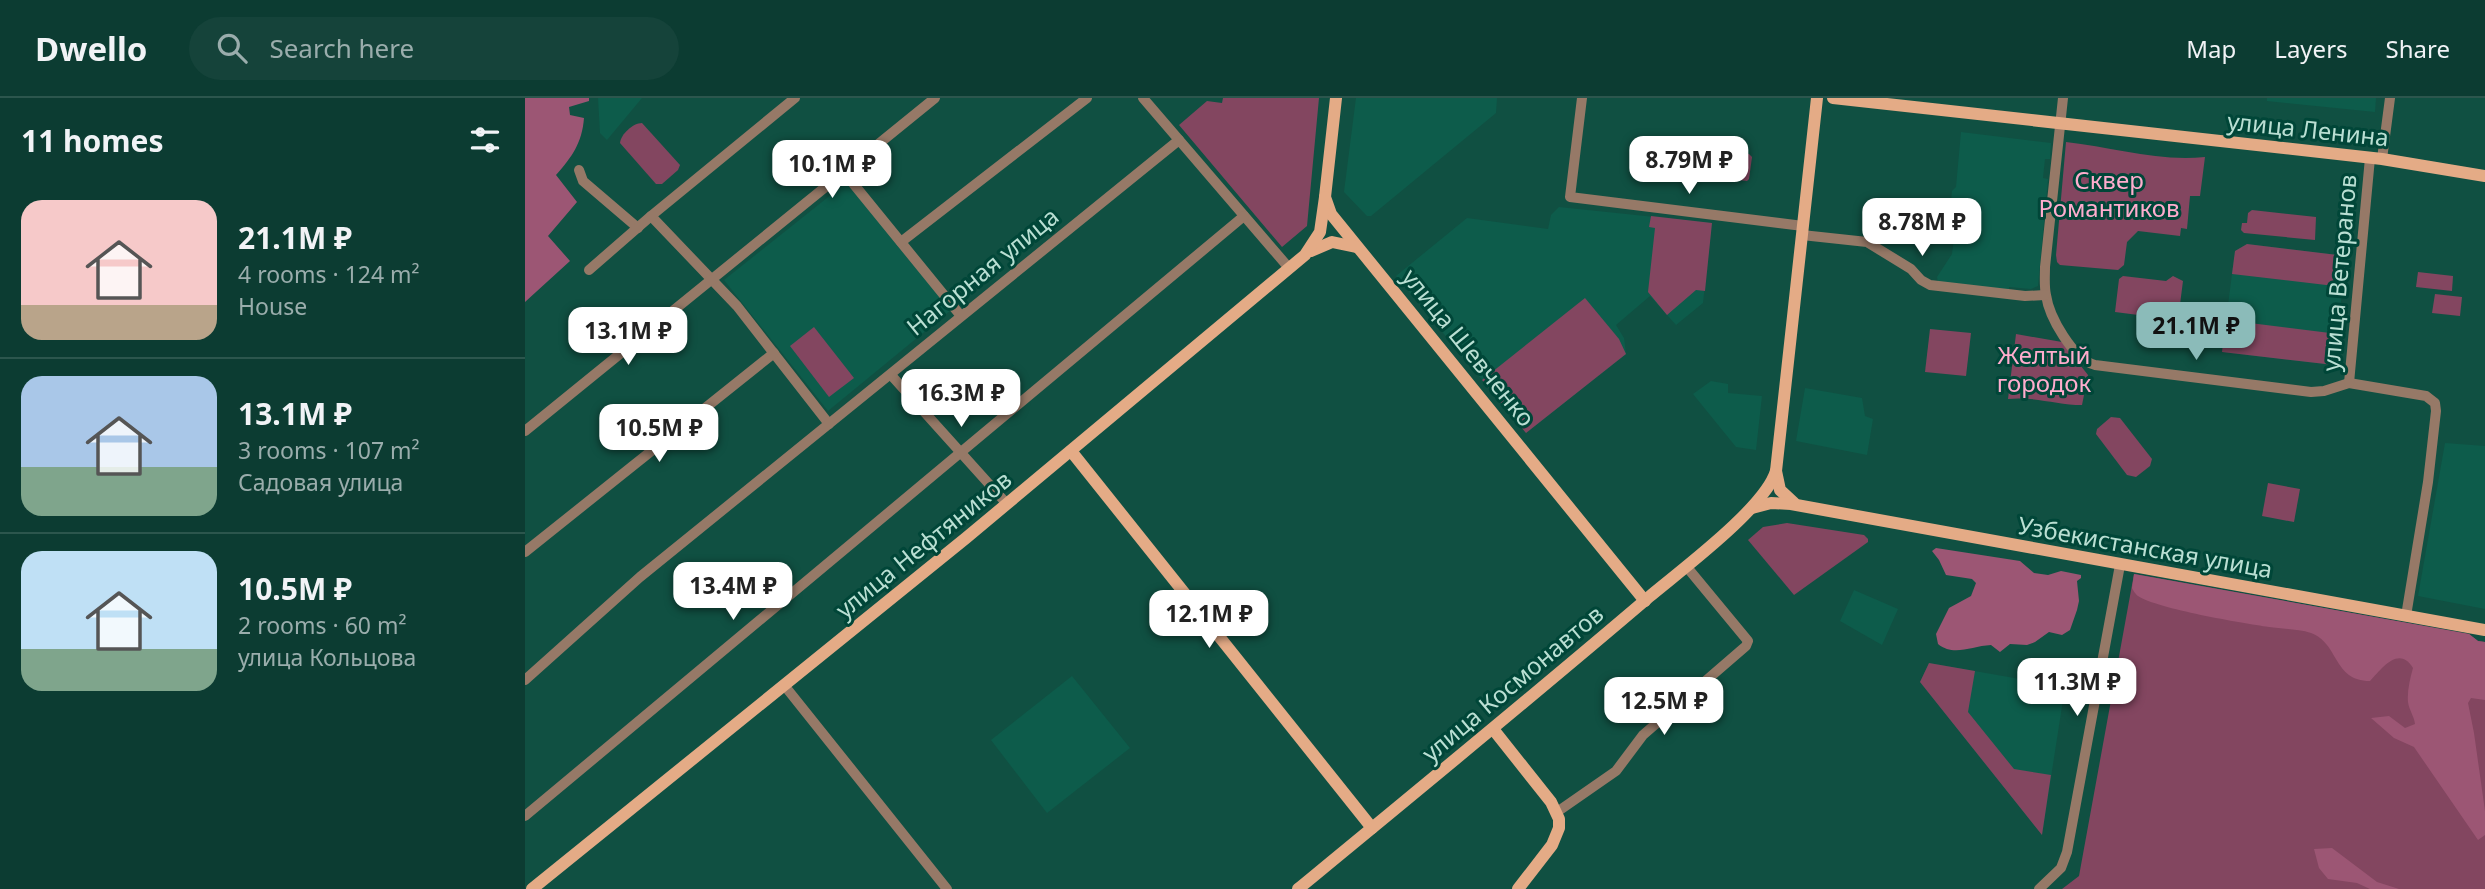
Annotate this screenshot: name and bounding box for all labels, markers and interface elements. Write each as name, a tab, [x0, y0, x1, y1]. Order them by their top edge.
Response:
search box	[189, 17, 679, 80]
text: Dwello	[35, 26, 147, 71]
icon: search	[213, 29, 251, 67]
text: Search here	[269, 30, 414, 66]
text: Map	[2186, 32, 2236, 65]
text: Layers	[2274, 32, 2348, 65]
text: Share	[2386, 32, 2450, 65]
street label: улица Ленина	[2226, 104, 2390, 153]
text: 11 homes	[21, 120, 164, 161]
icon: filters	[466, 121, 504, 159]
pin: 8.79M ₽	[1624, 136, 1754, 196]
pin: 10.1M ₽	[767, 140, 897, 200]
text: 8.79M ₽	[1645, 143, 1733, 175]
text: 10.1M ₽	[788, 147, 876, 179]
park label: Сквер Романтиков	[2038, 163, 2180, 224]
street label: улица Ветеранов	[2313, 173, 2364, 373]
pin: 8.78M ₽	[1857, 198, 1987, 258]
street label: Нагорная улица	[899, 199, 1065, 342]
text: 8.78M ₽	[1878, 205, 1966, 237]
text: 21.1M ₽	[238, 217, 352, 258]
icon: home	[77, 228, 161, 312]
text: 4 rooms · 124 m²	[238, 258, 420, 290]
street label: улица Шевченко	[1395, 261, 1543, 433]
text: House	[238, 290, 307, 322]
pin: 21.1M ₽	[2131, 302, 2261, 362]
pin: 13.1M ₽	[563, 308, 693, 367]
text: 21.1M ₽	[2152, 309, 2240, 341]
text: 13.1M ₽	[584, 314, 672, 346]
park label: Желтый городок	[1997, 338, 2092, 399]
pin: 16.3M ₽	[896, 370, 1026, 429]
text: 16.3M ₽	[917, 376, 1005, 408]
text: 13.1M ₽	[238, 393, 352, 434]
icon: home	[77, 404, 161, 488]
pin: 10.5M ₽	[594, 404, 724, 464]
text: 10.5M ₽	[615, 411, 703, 443]
text: 3 rooms · 107 m²	[238, 434, 420, 466]
street label: улица Нефтяников	[828, 463, 1018, 625]
text: Садовая улица	[238, 466, 403, 498]
street label: Узбекистанская улица	[2015, 508, 2275, 585]
pin: 13.4M ₽	[668, 562, 798, 622]
text: 10.5M ₽	[238, 568, 352, 609]
text: 13.4M ₽	[689, 569, 777, 601]
icon: home	[77, 579, 161, 663]
pin: 12.1M ₽	[1144, 590, 1274, 650]
text: 12.1M ₽	[1165, 597, 1253, 629]
street label: улица Космонавтов	[1414, 597, 1610, 769]
text: 2 rooms · 60 m²	[238, 609, 407, 641]
text: улица Кольцова	[238, 641, 416, 673]
pin: 11.3M ₽	[2012, 658, 2142, 718]
text: 11.3M ₽	[2033, 665, 2121, 697]
pin: 12.5M ₽	[1599, 678, 1729, 737]
text: 12.5M ₽	[1620, 684, 1708, 716]

